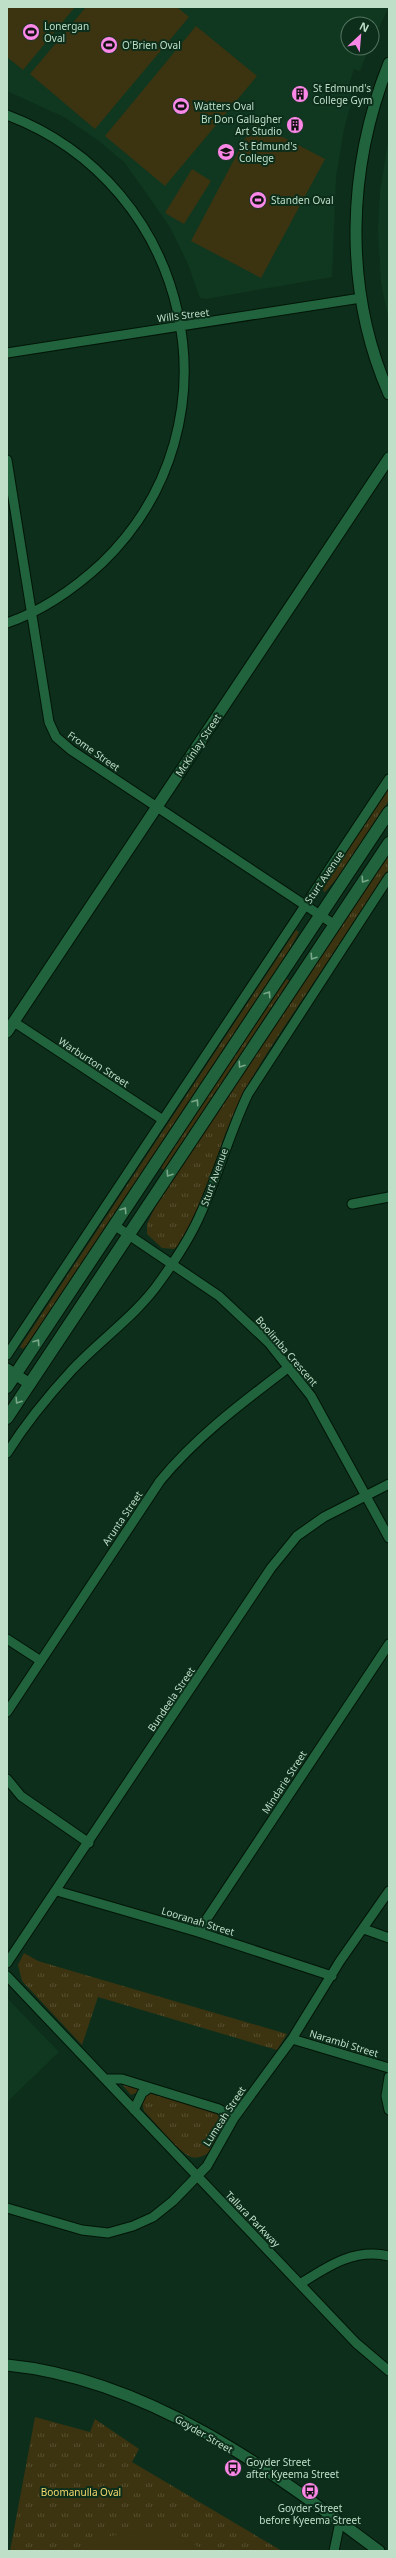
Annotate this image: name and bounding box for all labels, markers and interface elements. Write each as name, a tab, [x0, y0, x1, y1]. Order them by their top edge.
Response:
north arrow	[340, 16, 380, 56]
text: N	[357, 18, 372, 35]
place label: Lonergan Oval	[44, 19, 89, 45]
sports icon: Lonergan Oval	[21, 22, 41, 42]
sports icon: O'Brien Oval	[99, 35, 119, 55]
place label: O'Brien Oval	[122, 38, 181, 52]
place label: St Edmund's College Gym	[313, 81, 372, 107]
building icon: St Edmund's College Gym	[290, 84, 310, 104]
sports icon: Watters Oval	[171, 96, 191, 116]
place label: Watters Oval	[194, 99, 254, 113]
place label: Br Don Gallagher Art Studio	[201, 112, 282, 138]
building icon: Br Don Gallagher Art Studio	[285, 115, 305, 135]
place label: St Edmund's College	[239, 139, 297, 165]
school or university icon: St Edmund's College	[216, 142, 236, 162]
sports icon: Standen Oval	[248, 190, 268, 210]
place label: Standen Oval	[271, 193, 334, 207]
street label: Wills Street	[156, 305, 210, 325]
street label: McKinlay Street	[172, 711, 224, 779]
street label: Frome Street	[65, 728, 123, 774]
street label: Sturt Avenue	[301, 848, 347, 906]
one-way arrow	[361, 876, 369, 883]
one-way arrow	[310, 953, 318, 960]
one-way arrow	[263, 991, 271, 998]
street label: Warburton Street	[56, 1034, 132, 1090]
one-way arrow	[239, 1061, 246, 1068]
one-way arrow	[191, 1099, 199, 1106]
street label: Sturt Avenue	[197, 1146, 231, 1208]
one-way arrow	[167, 1169, 174, 1176]
one-way arrow	[119, 1207, 127, 1214]
street label: Boolimba Crescent	[253, 1313, 322, 1389]
one-way arrow	[32, 1339, 40, 1346]
one-way arrow	[15, 1397, 23, 1404]
street label: Arunta Street	[99, 1488, 146, 1548]
street label: Bundeela Street	[144, 1664, 198, 1734]
street label: Mindarie Street	[258, 1747, 310, 1816]
street label: Looranah Street	[160, 1903, 236, 1939]
street label: Narambi Street	[308, 2026, 381, 2060]
street label: Lumeah Street	[199, 2083, 249, 2149]
street label: Tallara Parkway	[223, 2188, 284, 2251]
street label: Goyder Street	[172, 2412, 236, 2456]
place label: Goyder Street after Kyeema Street	[246, 2455, 339, 2481]
bus stop icon: Goyder Street after Kyeema Street	[223, 2458, 243, 2478]
bus stop icon: Goyder Street before Kyeema Street	[300, 2481, 320, 2501]
park label: Boomanulla Oval	[41, 2485, 121, 2499]
place label: Goyder Street before Kyeema Street	[259, 2501, 361, 2527]

